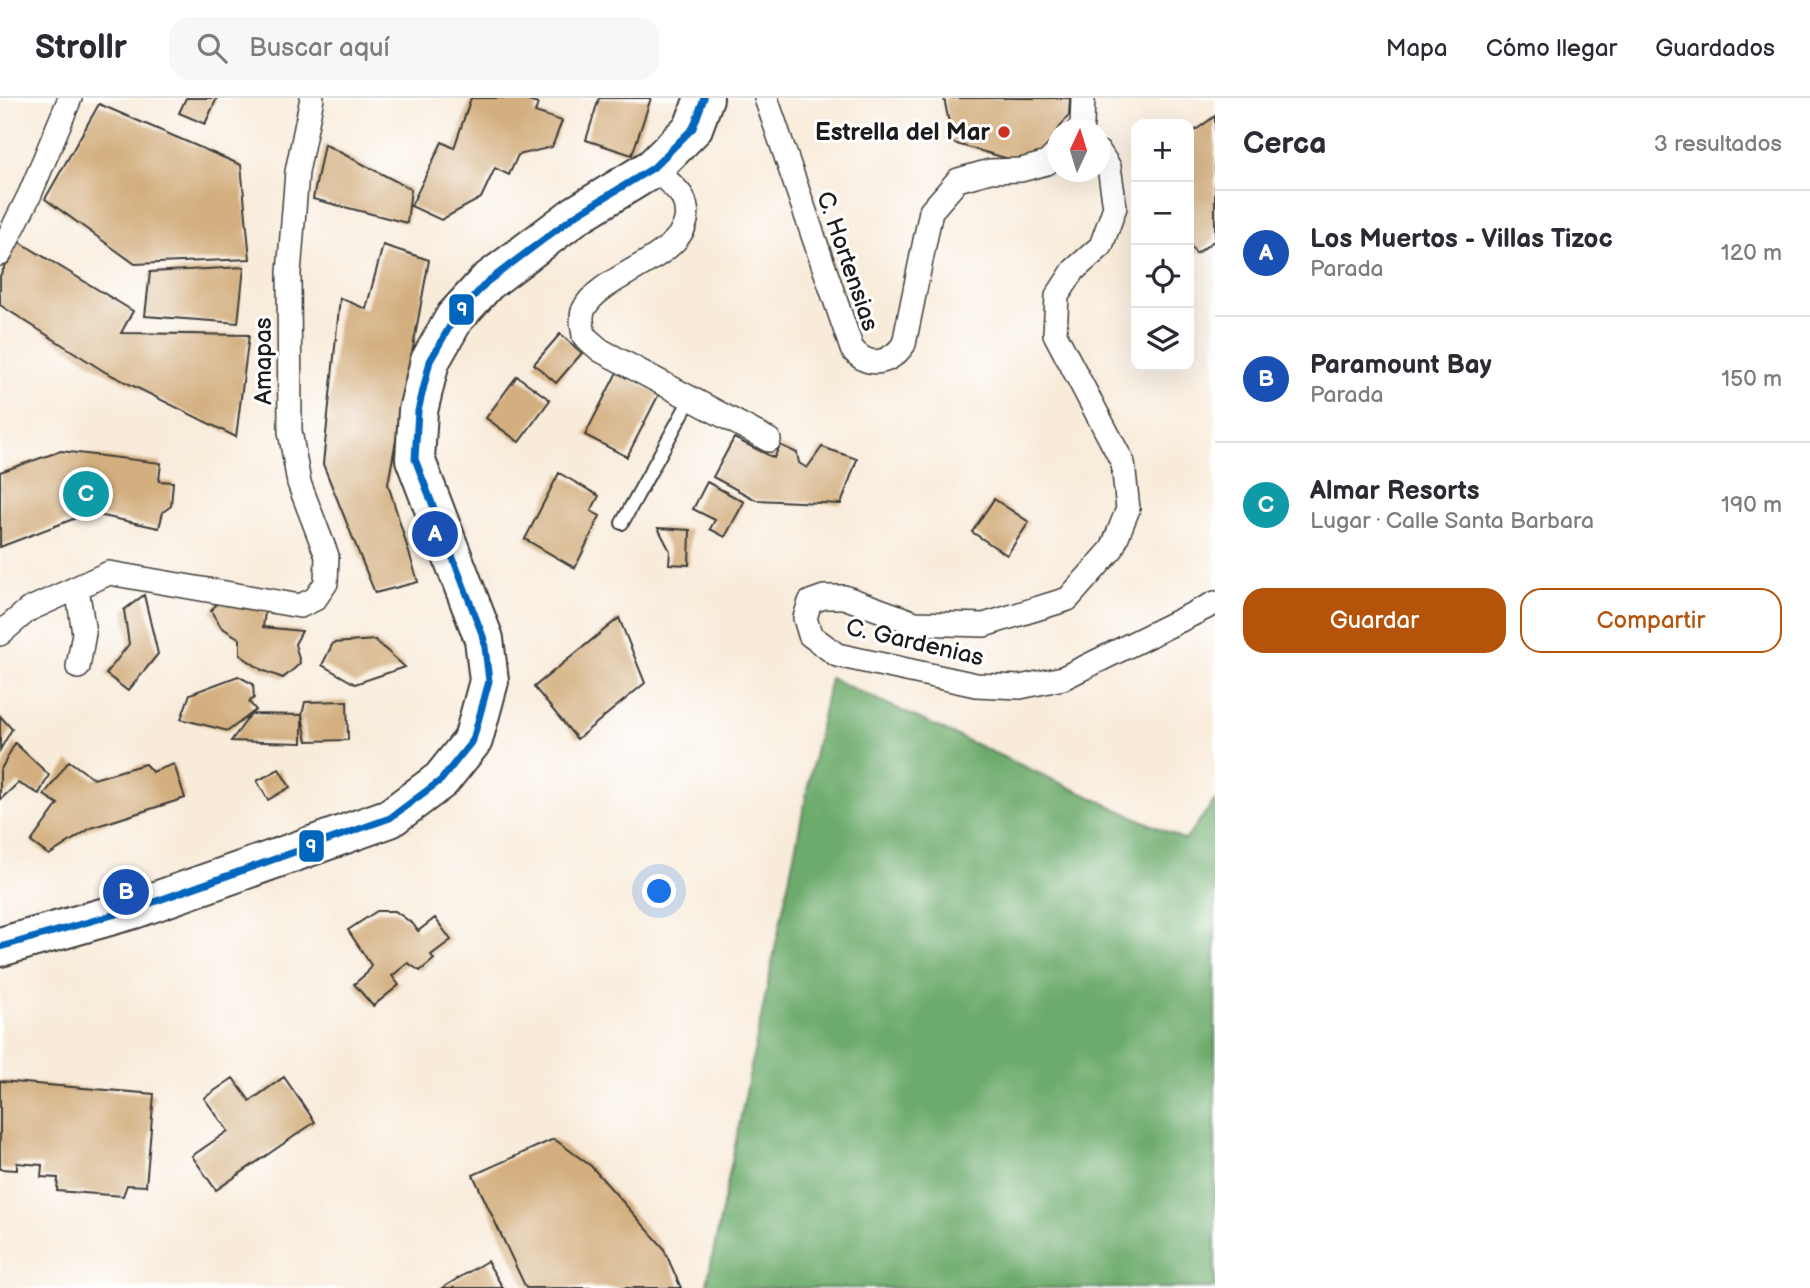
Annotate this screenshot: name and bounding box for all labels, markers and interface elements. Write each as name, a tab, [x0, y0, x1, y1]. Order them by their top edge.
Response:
search box	[169, 17, 659, 80]
text: Strollr	[35, 28, 127, 68]
icon: search	[193, 29, 231, 67]
text: Buscar aquí	[249, 33, 390, 64]
text: Mapa	[1386, 34, 1448, 63]
text: Cómo llegar	[1486, 34, 1617, 63]
text: Guardados	[1655, 34, 1775, 63]
place label: Estrella del Mar	[815, 118, 990, 147]
north arrow	[1047, 119, 1110, 182]
map controls	[1131, 119, 1194, 371]
button: +	[1131, 119, 1194, 182]
marker: Estrella del Mar	[996, 124, 1012, 140]
text: Cerca	[1243, 126, 1326, 162]
text: 3 resultados	[1654, 130, 1782, 158]
button: −	[1131, 182, 1194, 245]
street label: C. Hortensias	[810, 188, 885, 335]
text: Los Muertos - Villas Tizoc	[1310, 224, 1613, 255]
text: A	[1259, 239, 1273, 267]
text: 120 m	[1721, 239, 1782, 267]
button: locate	[1131, 245, 1194, 308]
text: Parada	[1310, 255, 1384, 283]
line badge: 9	[448, 293, 475, 326]
text: 9	[456, 299, 468, 322]
button: layers	[1131, 308, 1194, 371]
street label: Amapas	[249, 317, 278, 405]
text: Paramount Bay	[1310, 350, 1492, 381]
text: B	[1258, 365, 1274, 393]
text: 150 m	[1721, 365, 1782, 393]
text: Parada	[1310, 381, 1384, 409]
pin: C	[63, 468, 109, 520]
text: Almar Resorts	[1310, 476, 1480, 507]
text: C	[1258, 491, 1274, 519]
text: 190 m	[1721, 491, 1782, 519]
text: Lugar · Calle Santa Barbara	[1310, 507, 1594, 535]
pin: A	[412, 508, 458, 560]
button: Guardar	[1243, 588, 1506, 653]
button: Compartir	[1520, 588, 1782, 653]
street label: C. Gardenias	[843, 613, 987, 672]
line badge: 9	[298, 829, 325, 863]
text: 9	[305, 836, 317, 859]
pin: B	[103, 866, 149, 918]
your location	[642, 874, 676, 908]

